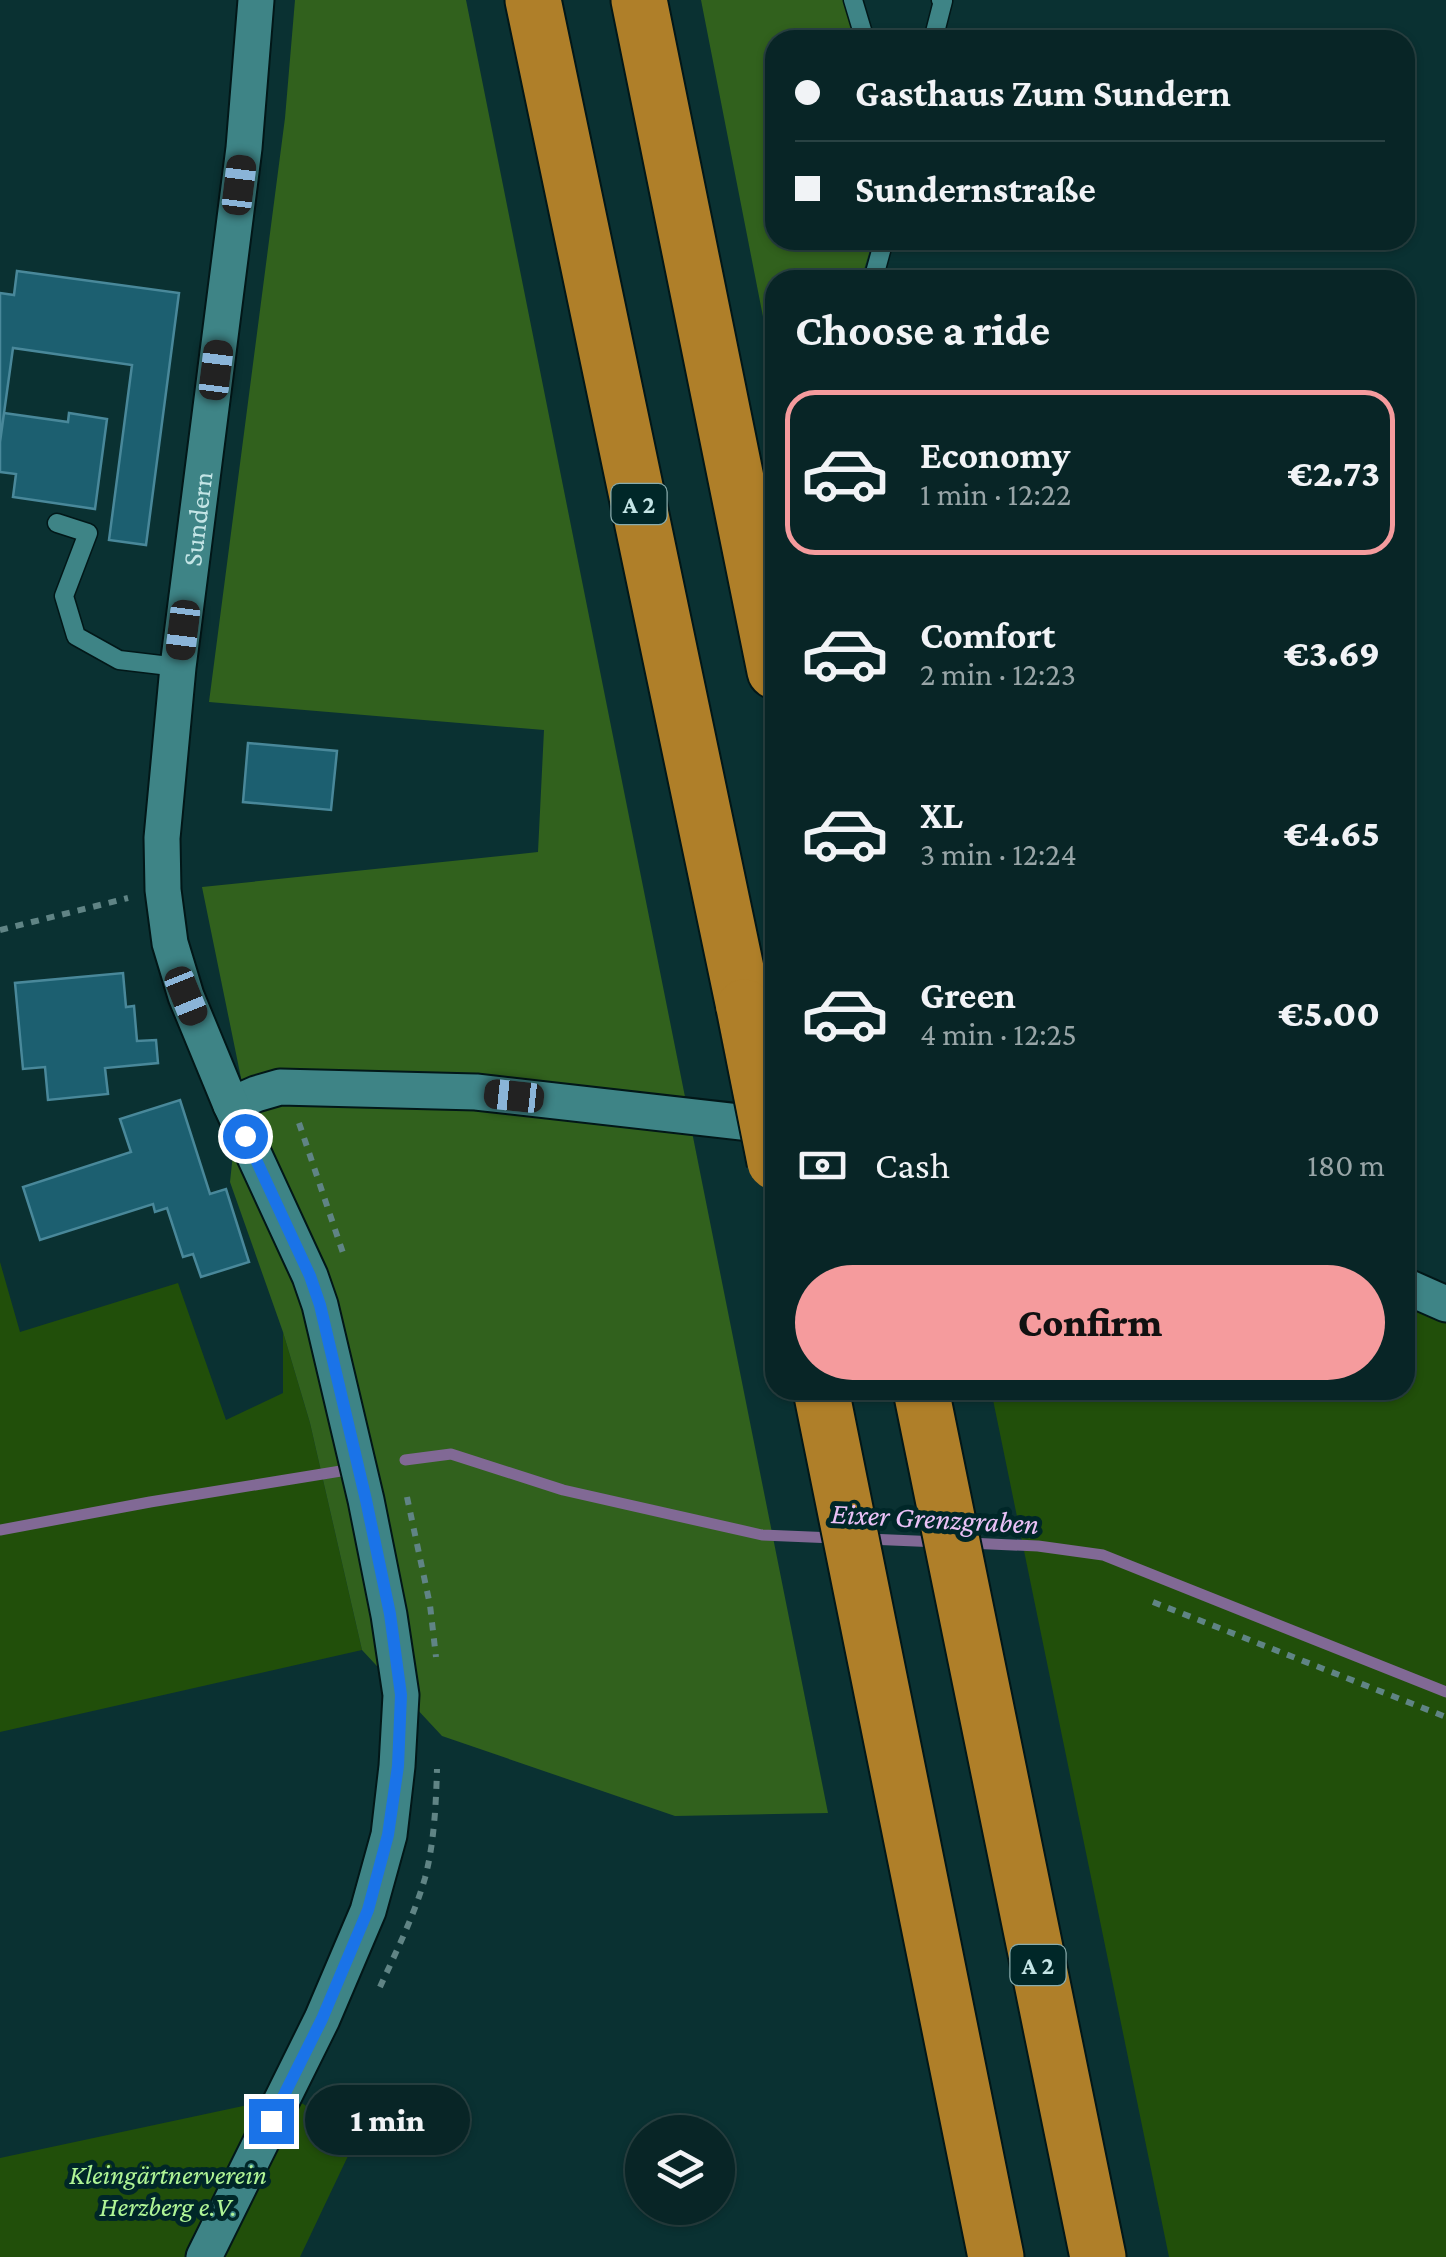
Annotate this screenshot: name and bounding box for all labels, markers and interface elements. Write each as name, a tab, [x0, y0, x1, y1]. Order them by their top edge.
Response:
text: Gasthaus Zum Sundern	[855, 72, 1231, 114]
car	[220, 153, 258, 217]
text: Sundernstraße	[855, 168, 1096, 210]
text: Choose a ride	[795, 305, 1050, 355]
car	[197, 338, 235, 402]
icon: car	[800, 428, 890, 518]
text: Economy	[920, 434, 1070, 476]
text: €2.73	[1287, 452, 1380, 494]
street label: Sundern	[175, 470, 218, 568]
text: 1 min · 12:22	[920, 476, 1071, 512]
road number: A 2	[612, 484, 666, 524]
car	[164, 598, 202, 662]
icon: car	[800, 608, 890, 698]
text: Comfort	[920, 614, 1056, 656]
text: €3.69	[1284, 632, 1380, 674]
text: 2 min · 12:23	[920, 656, 1076, 692]
icon: car	[800, 788, 890, 878]
text: XL	[920, 794, 963, 836]
text: €4.65	[1284, 812, 1380, 854]
text: 3 min · 12:24	[920, 836, 1077, 872]
car	[161, 963, 211, 1029]
icon: car	[800, 968, 890, 1058]
text: Green	[920, 974, 1016, 1016]
text: €5.00	[1278, 992, 1380, 1034]
text: 4 min · 12:25	[920, 1016, 1077, 1052]
car	[483, 1078, 545, 1114]
route start	[223, 1114, 268, 1159]
icon: cash	[795, 1138, 850, 1193]
text: Cash	[875, 1144, 950, 1186]
text: 180 m	[1307, 1147, 1385, 1183]
button: Confirm	[795, 1265, 1385, 1380]
water label: Eixer Grenzgraben	[830, 1496, 1040, 1541]
road number: A 2	[1010, 1945, 1066, 1985]
callout: 1 min	[306, 2086, 471, 2156]
route end	[249, 2099, 294, 2144]
text: 1 min	[350, 2102, 425, 2138]
map controls	[625, 2115, 735, 2225]
button: layers	[625, 2115, 735, 2225]
park label: Kleingärtnerverein Herzberg e.V.	[69, 2159, 267, 2222]

